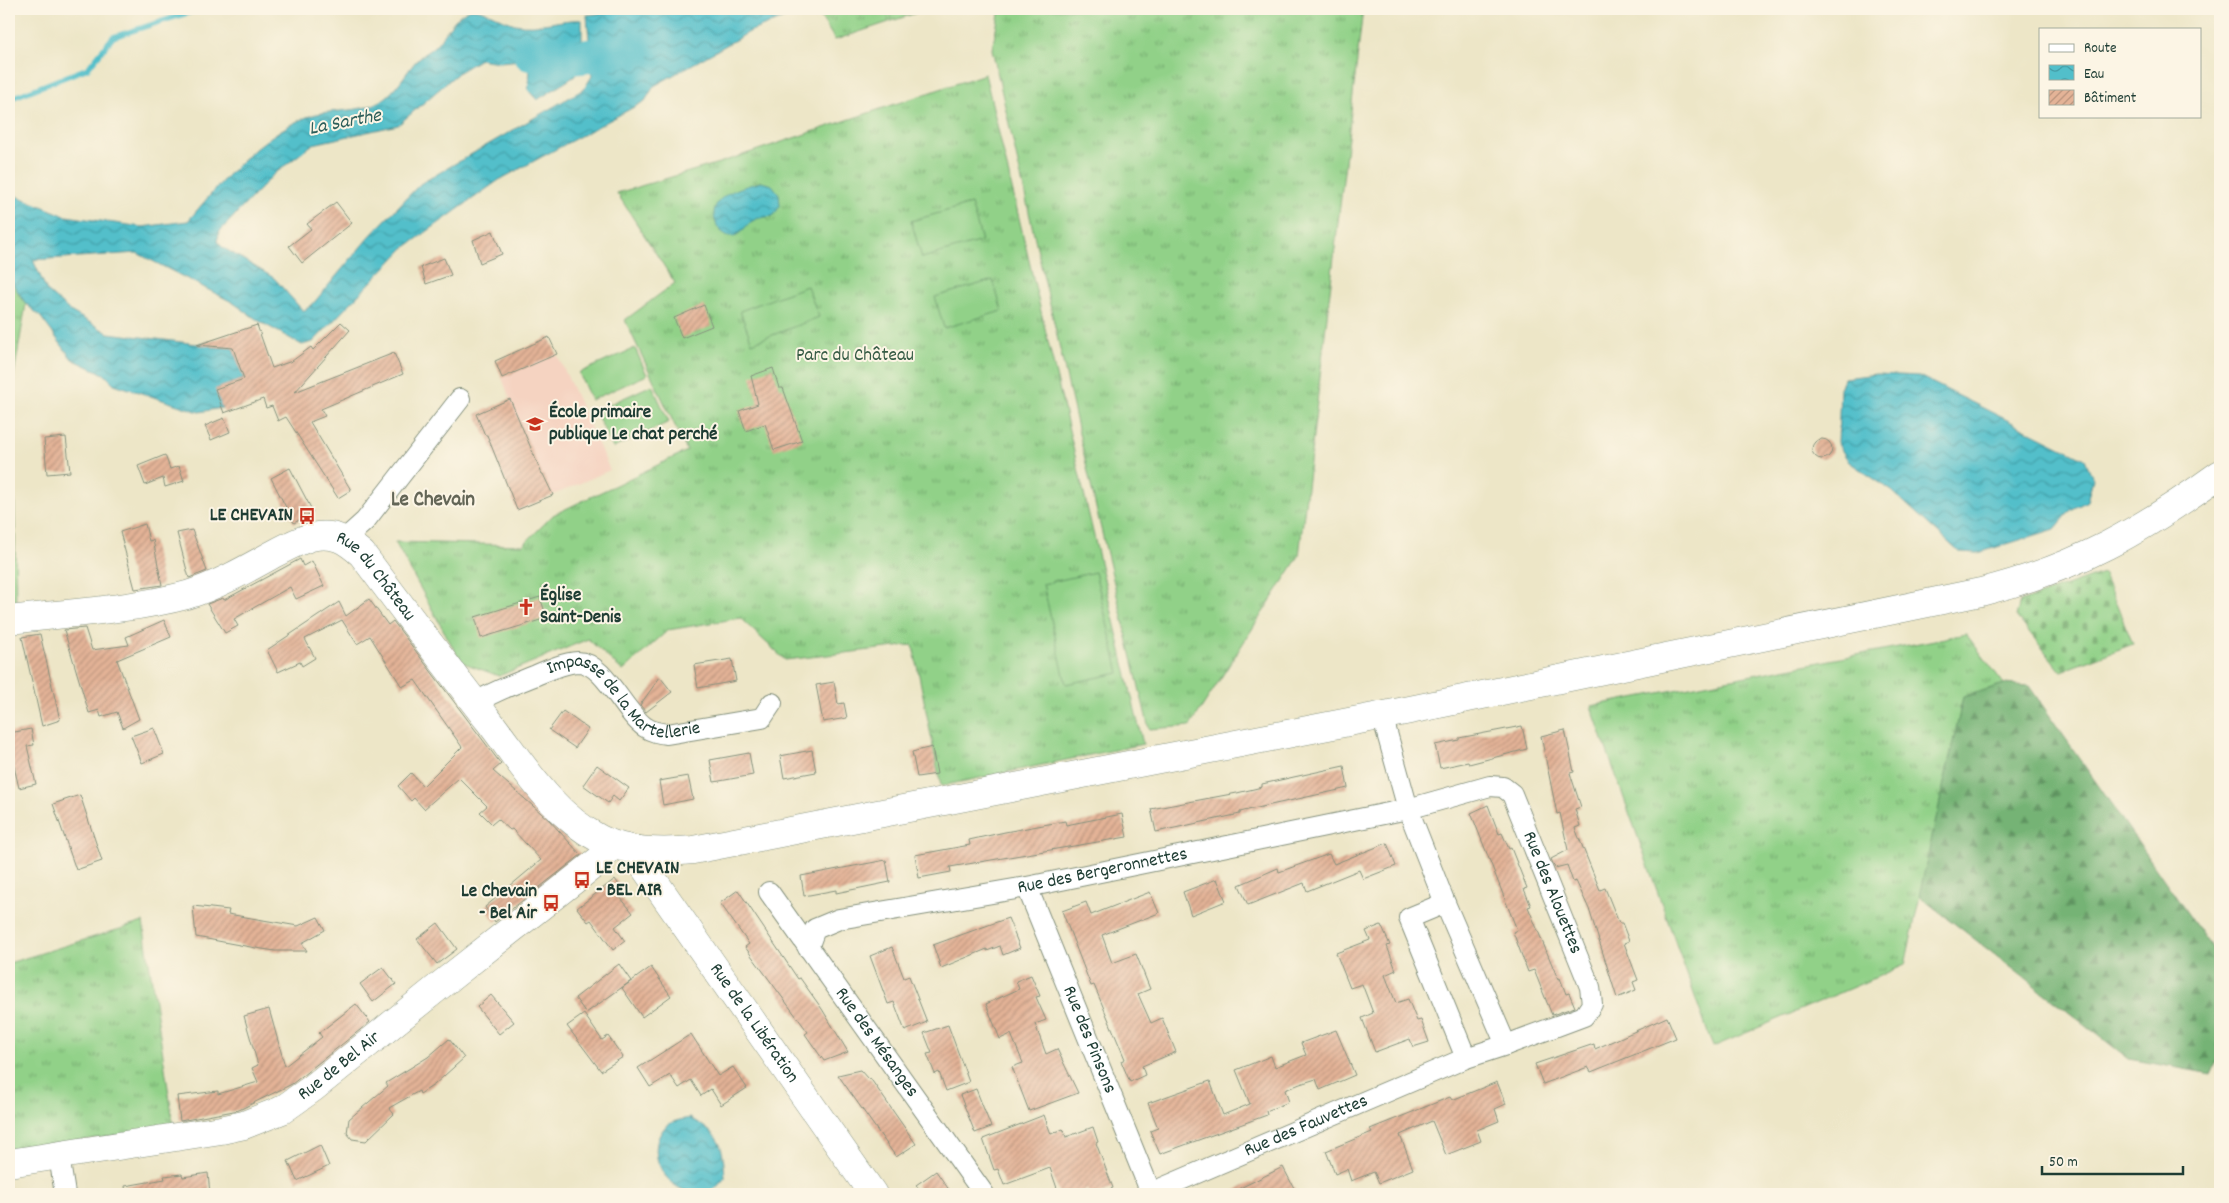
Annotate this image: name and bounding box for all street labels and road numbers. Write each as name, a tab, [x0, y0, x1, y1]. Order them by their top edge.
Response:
street label: Rue du Château	[331, 525, 422, 627]
street label: Impasse de la Martellerie	[543, 648, 702, 748]
street label: Rue des Alouettes	[1515, 827, 1589, 958]
street label: Rue des Bergeronnettes	[1015, 841, 1190, 902]
street label: Rue de la Libération	[702, 958, 805, 1089]
street label: Rue des Mésanges	[828, 982, 925, 1103]
street label: Rue des Pinsons	[1055, 982, 1123, 1098]
street label: Rue de Bel Air	[293, 1025, 387, 1108]
street label: Rue des Fauvettes	[1240, 1088, 1372, 1165]

